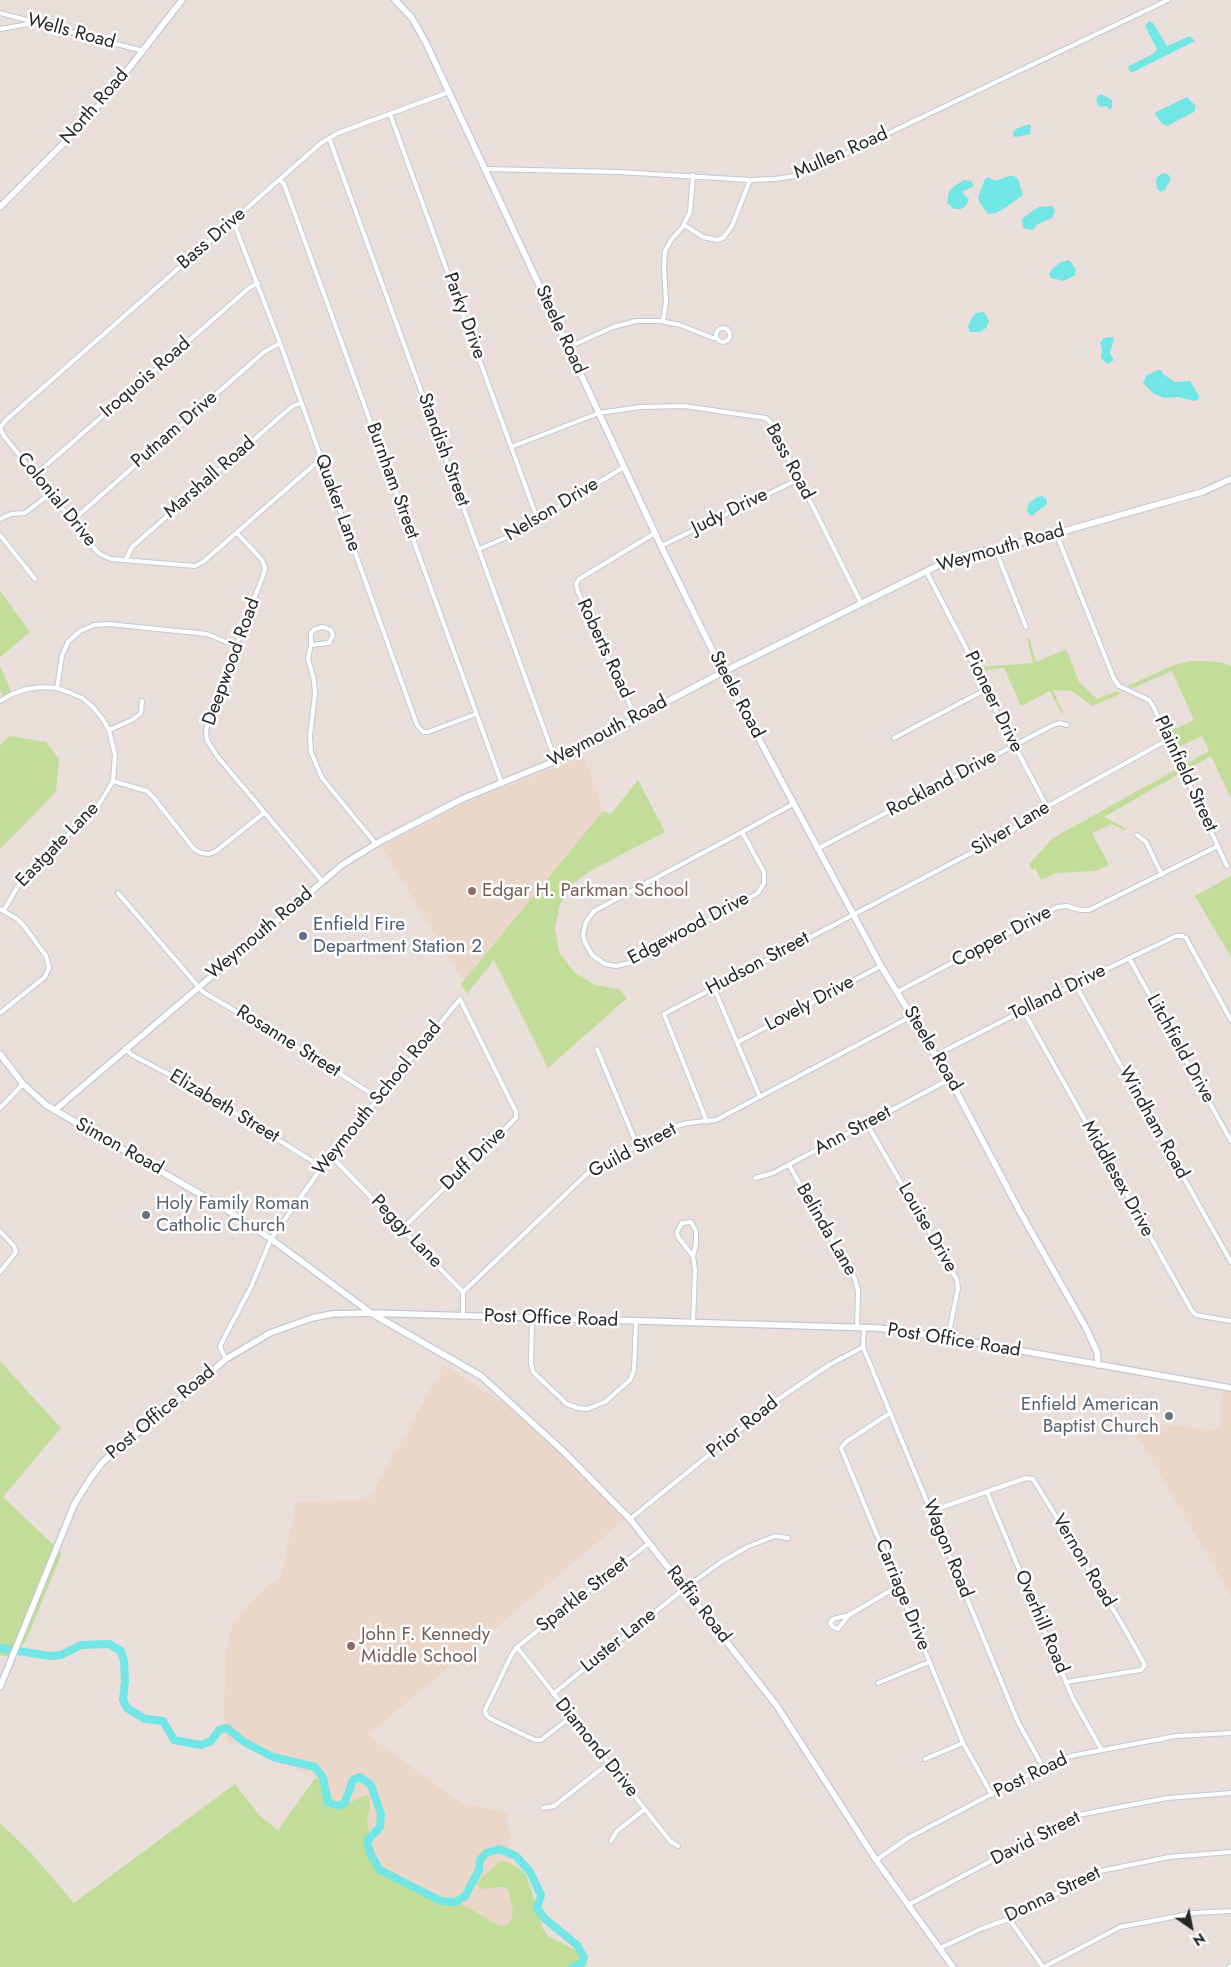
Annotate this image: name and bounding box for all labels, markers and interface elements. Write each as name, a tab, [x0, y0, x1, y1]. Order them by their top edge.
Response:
street label: Wells Road	[25, 9, 117, 55]
street label: North Road	[56, 64, 134, 150]
street label: Mullen Road	[790, 123, 892, 185]
street label: Bass Drive	[173, 203, 251, 275]
street label: Parky Drive	[438, 270, 490, 362]
street label: Steele Road	[530, 282, 590, 378]
street label: Iroquois Road	[96, 333, 196, 423]
street label: Putnam Drive	[127, 386, 223, 474]
street label: Standish Street	[412, 390, 474, 510]
street label: Burnham Street	[360, 420, 424, 542]
street label: Bess Road	[760, 420, 818, 504]
street label: Marshall Road	[160, 432, 260, 524]
street label: Colonial Drive	[11, 448, 101, 552]
street label: Quaker Lane	[309, 451, 365, 555]
street label: Nelson Drive	[501, 473, 603, 547]
street label: Judy Drive	[688, 484, 772, 540]
street label: Weymouth Road	[935, 520, 1067, 578]
street label: Deepwood Road	[198, 595, 266, 729]
street label: Roberts Road	[571, 596, 637, 702]
street label: Steele Road	[704, 648, 768, 742]
street label: Pioneer Drive	[959, 648, 1027, 756]
street label: Weymouth Road	[545, 691, 671, 773]
street label: Plainfield Street	[1148, 712, 1222, 836]
street label: Rockland Drive	[883, 746, 1001, 822]
street label: Silver Lane	[968, 797, 1054, 861]
street label: Eastgate Lane	[12, 798, 104, 892]
place label: Edgar H. Parkman School	[482, 880, 689, 902]
street label: Weymouth Road	[202, 883, 318, 985]
marker: Edgar H. Parkman School	[466, 885, 478, 897]
street label: Edgewood Drive	[625, 888, 753, 970]
street label: Copper Drive	[948, 901, 1056, 973]
place label: Enfield Fire Department Station 2	[313, 914, 482, 958]
street label: Hudson Street	[703, 927, 813, 1001]
marker: Enfield Fire Department Station 2	[297, 930, 309, 942]
street label: Tolland Drive	[1006, 960, 1110, 1026]
street label: Lovely Drive	[762, 971, 858, 1037]
street label: Litchfield Drive	[1141, 991, 1219, 1107]
street label: Rosanne Street	[232, 1001, 344, 1083]
street label: Steele Road	[898, 1002, 966, 1096]
street label: Weymouth School Road	[309, 1017, 447, 1181]
street label: Windham Road	[1113, 1063, 1193, 1183]
street label: Elizabeth Street	[165, 1065, 283, 1149]
street label: Ann Street	[811, 1101, 895, 1161]
street label: Simon Road	[71, 1113, 167, 1181]
street label: Middlesex Drive	[1076, 1117, 1158, 1241]
street label: Guild Street	[585, 1118, 681, 1184]
street label: Duff Drive	[437, 1122, 511, 1196]
street label: Louise Drive	[892, 1179, 962, 1277]
street label: Belinda Lane	[790, 1180, 862, 1280]
street label: Peggy Lane	[366, 1191, 446, 1273]
place label: Holy Family Roman Catholic Church	[156, 1193, 310, 1237]
marker: Holy Family Roman Catholic Church	[140, 1209, 152, 1221]
street label: Post Office Road	[483, 1305, 619, 1333]
street label: Post Office Road	[886, 1319, 1022, 1363]
street label: Post Office Road	[102, 1361, 220, 1465]
street label: Prior Road	[703, 1392, 783, 1464]
place label: Enfield American Baptist Church	[1021, 1394, 1159, 1438]
marker: Enfield American Baptist Church	[1163, 1410, 1175, 1422]
street label: Wagon Road	[917, 1497, 977, 1601]
street label: Vernon Road	[1046, 1510, 1120, 1612]
street label: Carriage Drive	[869, 1536, 935, 1654]
street label: Sparkle Street	[532, 1552, 634, 1638]
street label: Raffia Road	[661, 1562, 735, 1648]
street label: Overhill Road	[1009, 1567, 1073, 1677]
street label: Luster Lane	[577, 1604, 661, 1678]
place label: John F. Kennedy Middle School	[361, 1624, 490, 1668]
marker: John F. Kennedy Middle School	[345, 1640, 357, 1652]
street label: Diamond Drive	[549, 1694, 643, 1802]
street label: Post Road	[990, 1748, 1072, 1804]
street label: David Street	[988, 1807, 1084, 1871]
street label: Donna Street	[1002, 1862, 1104, 1928]
north arrow	[1166, 1902, 1216, 1952]
text: N	[1189, 1928, 1209, 1951]

